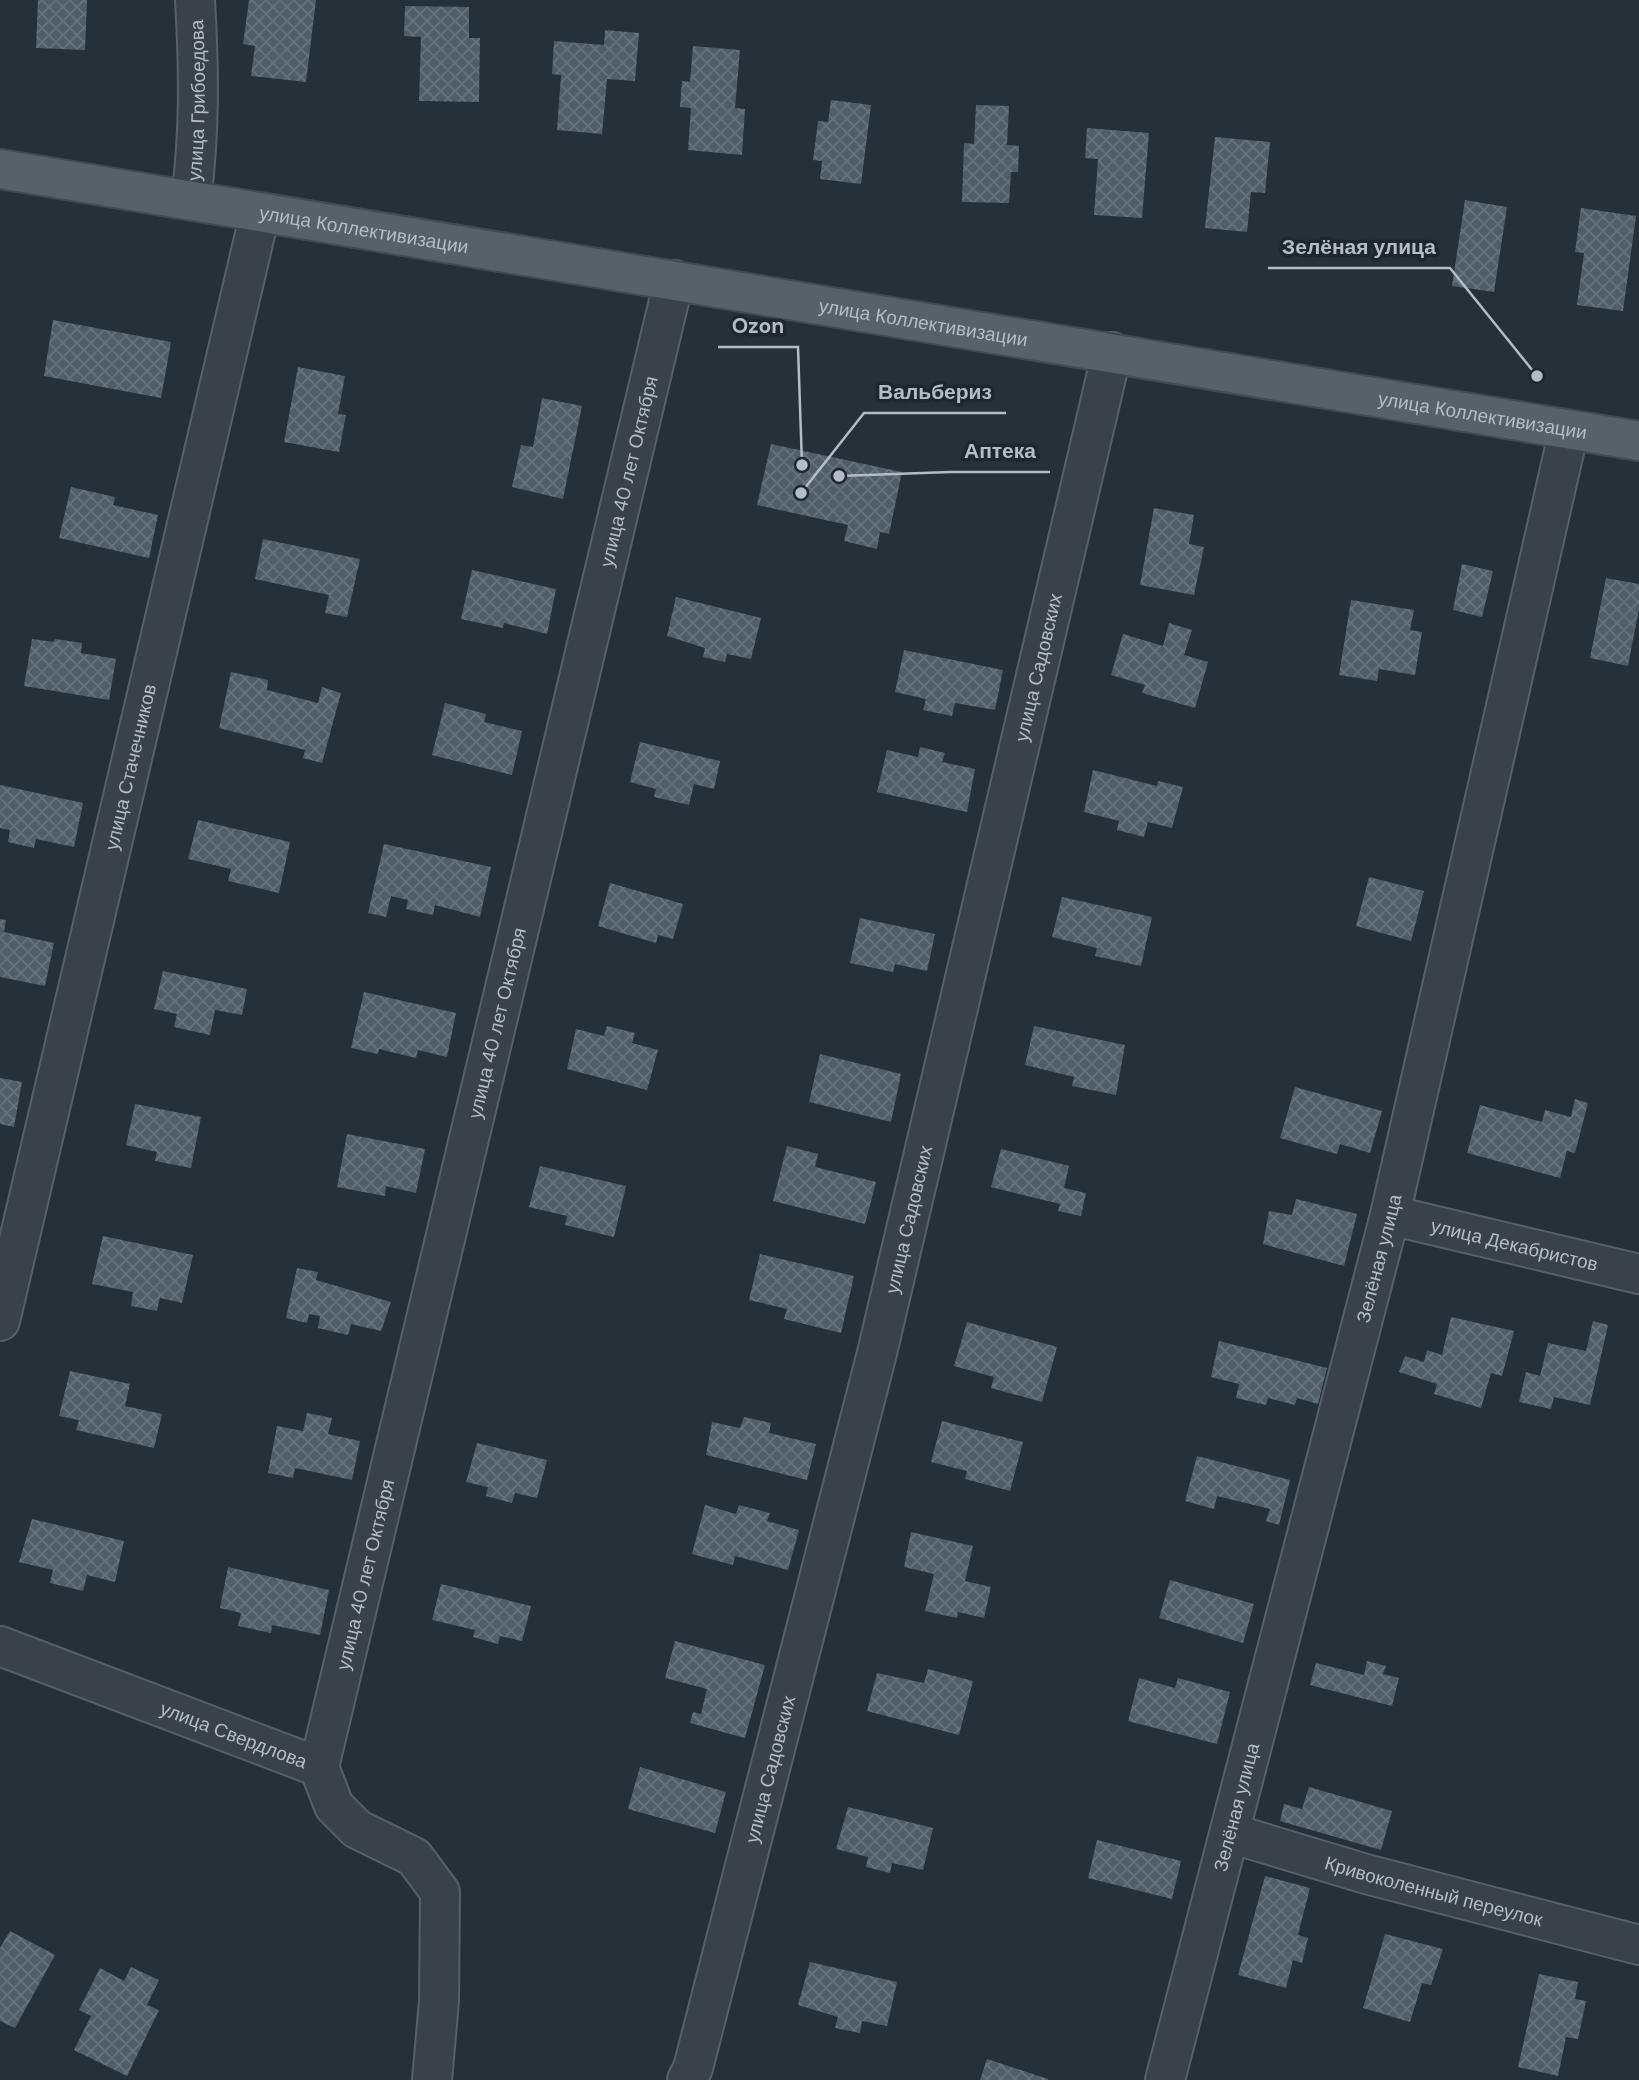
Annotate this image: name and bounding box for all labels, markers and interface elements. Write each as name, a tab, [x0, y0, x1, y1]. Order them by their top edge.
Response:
street label: улица Грибоедова	[181, 19, 211, 182]
street label: улица Коллективизации	[258, 200, 470, 260]
callout: Зелёная улица	[1268, 226, 1450, 268]
text: Зелёная улица	[1282, 233, 1436, 261]
street label: улица Коллективизации	[817, 293, 1030, 352]
callout: Ozon	[718, 305, 798, 347]
text: Ozon	[732, 312, 784, 340]
callout: Вальбериз	[864, 371, 1006, 413]
street label: улица 40 лет Октября	[594, 373, 664, 570]
text: Вальбериз	[878, 378, 992, 406]
street label: улица Коллективизации	[1376, 386, 1589, 445]
callout: Аптека	[950, 430, 1050, 472]
text: Аптека	[964, 437, 1036, 465]
street label: улица Садовских	[1009, 590, 1068, 744]
street label: улица Стачечников	[99, 682, 162, 853]
street label: улица 40 лет Октября	[462, 925, 532, 1121]
street label: улица Садовских	[879, 1142, 938, 1296]
street label: Зелёная улица	[1351, 1191, 1407, 1325]
street label: улица Декабристов	[1428, 1213, 1600, 1277]
street label: улица 40 лет Октября	[331, 1476, 400, 1673]
street label: улица Садовских	[739, 1692, 801, 1846]
street label: улица Свердлова	[157, 1696, 311, 1774]
street label: Зелёная улица	[1208, 1740, 1265, 1874]
street label: Кривоколенный переулок	[1322, 1850, 1546, 1933]

